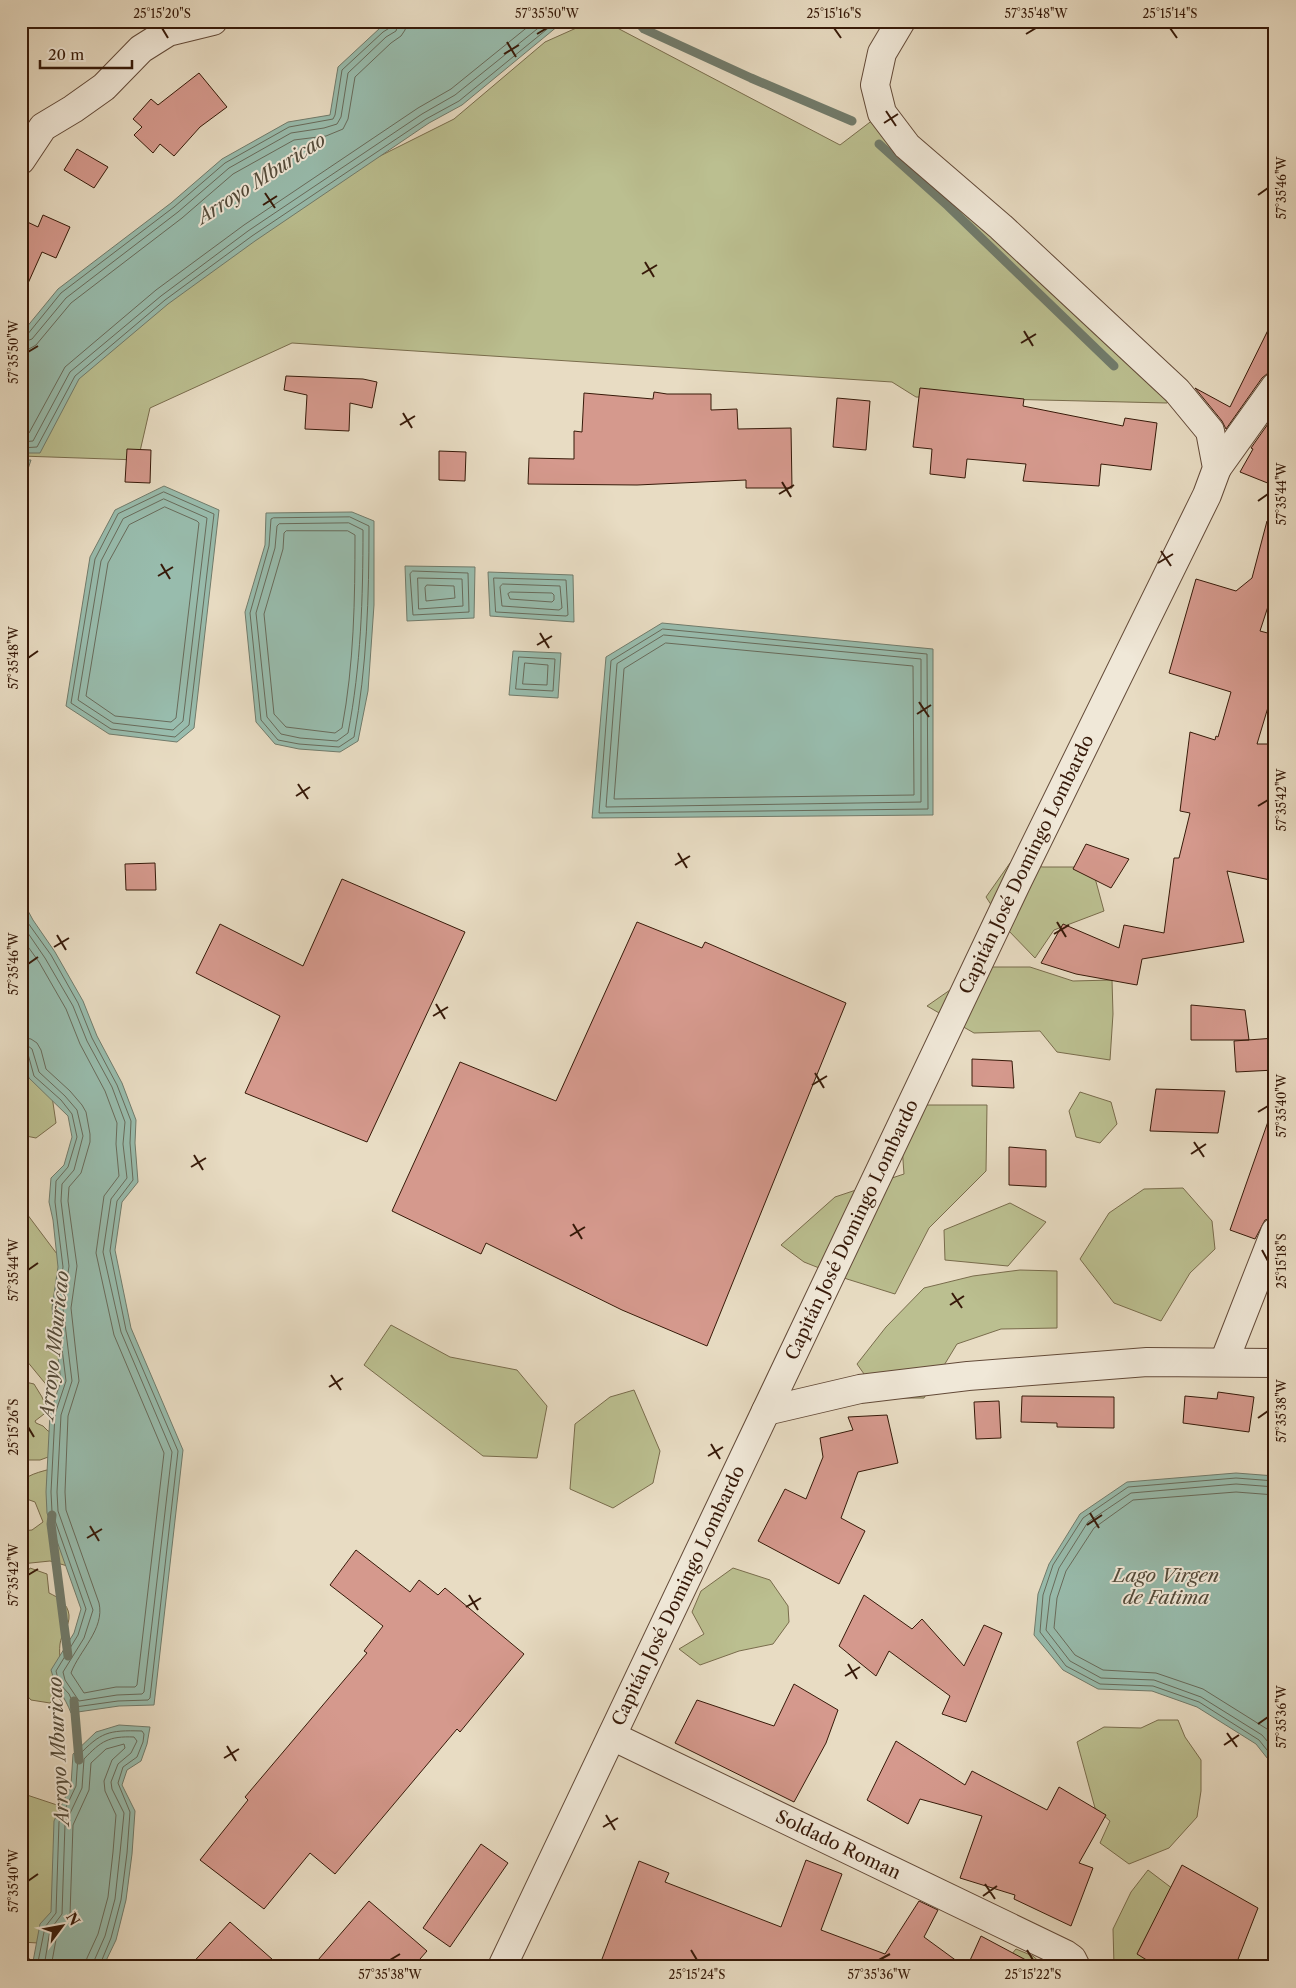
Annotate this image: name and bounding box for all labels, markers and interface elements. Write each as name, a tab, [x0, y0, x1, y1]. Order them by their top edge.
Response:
text: 25°15'20"S	[133, 6, 191, 21]
text: 57°35'50"W	[515, 6, 580, 21]
text: 25°15'16"S	[806, 6, 862, 21]
text: 57°35'48"W	[1004, 6, 1068, 21]
text: 25°15'14"S	[1142, 6, 1198, 21]
scale bar	[40, 38, 132, 70]
text: 20 m	[48, 45, 84, 64]
water label: Arroyo Mburicao	[190, 128, 330, 230]
text: 57°35'46"W	[1274, 156, 1289, 219]
text: 57°35'50"W	[6, 319, 21, 384]
text: 57°35'44"W	[1274, 462, 1289, 525]
text: 57°35'48"W	[6, 626, 21, 690]
street label: Capitán José Domingo Lombardo	[954, 731, 1099, 998]
text: 57°35'42"W	[1274, 768, 1289, 831]
text: 57°35'46"W	[6, 932, 21, 995]
text: 57°35'40"W	[1274, 1073, 1289, 1138]
street label: Capitán José Domingo Lombardo	[781, 1096, 923, 1364]
text: 25°15'18"S	[1274, 1233, 1289, 1289]
text: 57°35'44"W	[6, 1238, 21, 1301]
water label: Arroyo Mburicao	[35, 1270, 74, 1423]
text: 57°35'38"W	[1274, 1378, 1289, 1443]
text: 25°15'26"S	[6, 1399, 21, 1455]
street label: Capitán José Domingo Lombardo	[607, 1462, 749, 1729]
text: 57°35'42"W	[6, 1543, 21, 1606]
water label: Lago Virgen de Fatima	[1111, 1564, 1219, 1609]
water label: Arroyo Mburicao	[43, 1676, 74, 1829]
text: 57°35'36"W	[1274, 1685, 1289, 1749]
street label: Soldado Roman	[772, 1805, 904, 1884]
text: 57°35'40"W	[6, 1848, 21, 1913]
north arrow	[38, 1900, 88, 1950]
text: N	[62, 1909, 84, 1929]
text: 57°35'38"W	[358, 1967, 423, 1982]
text: 25°15'24"S	[669, 1967, 725, 1982]
text: 57°35'36"W	[847, 1967, 911, 1982]
text: 25°15'22"S	[1005, 1967, 1061, 1982]

